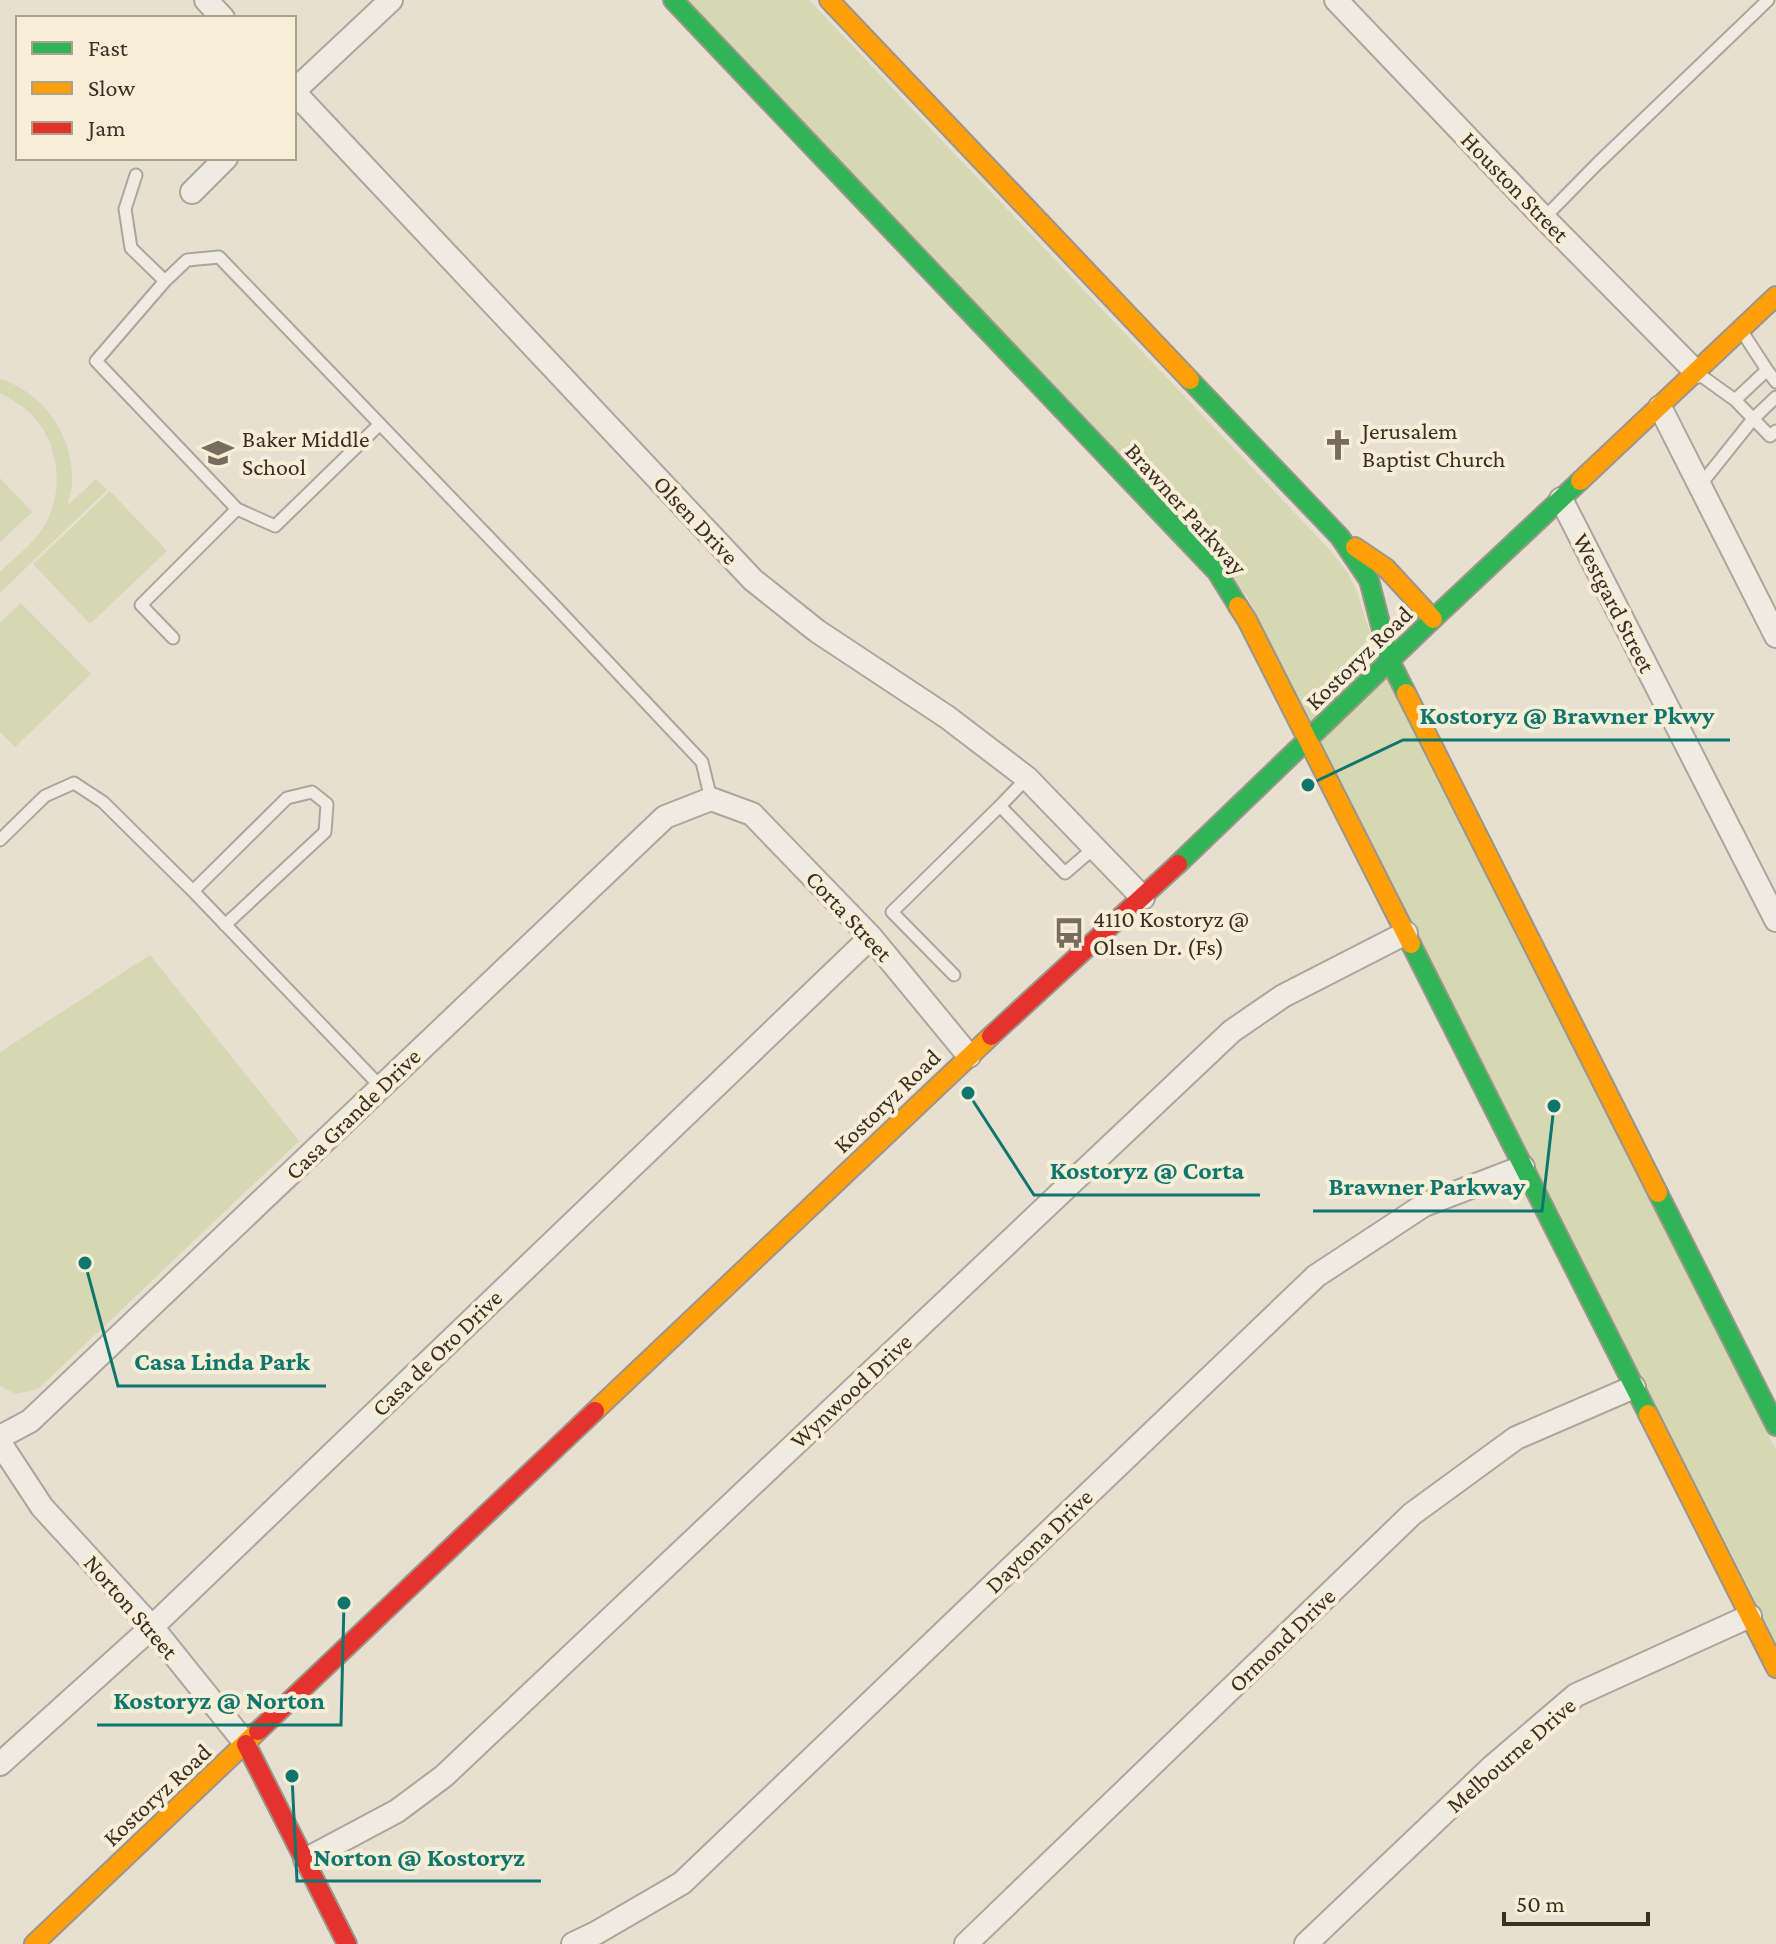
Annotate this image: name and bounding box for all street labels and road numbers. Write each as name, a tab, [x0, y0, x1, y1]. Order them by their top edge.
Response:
street label: Houston Street	[1456, 126, 1576, 248]
street label: Brawner Parkway	[1120, 437, 1253, 581]
street label: Olsen Drive	[648, 470, 744, 570]
street label: Westgard Street	[1568, 529, 1662, 678]
street label: Kostoryz Road	[1300, 600, 1418, 715]
street label: Corta Street	[801, 865, 899, 967]
street label: Casa Grande Drive	[280, 1042, 426, 1185]
street label: Kostoryz Road	[828, 1043, 946, 1158]
street label: Casa de Oro Drive	[366, 1284, 507, 1422]
street label: Wynwood Drive	[784, 1328, 917, 1454]
street label: Daytona Drive	[979, 1483, 1098, 1598]
street label: Norton Street	[79, 1549, 185, 1665]
street label: Ormond Drive	[1223, 1582, 1341, 1697]
street label: Melbourne Drive	[1441, 1691, 1581, 1818]
street label: Kostoryz Road	[97, 1738, 216, 1851]

